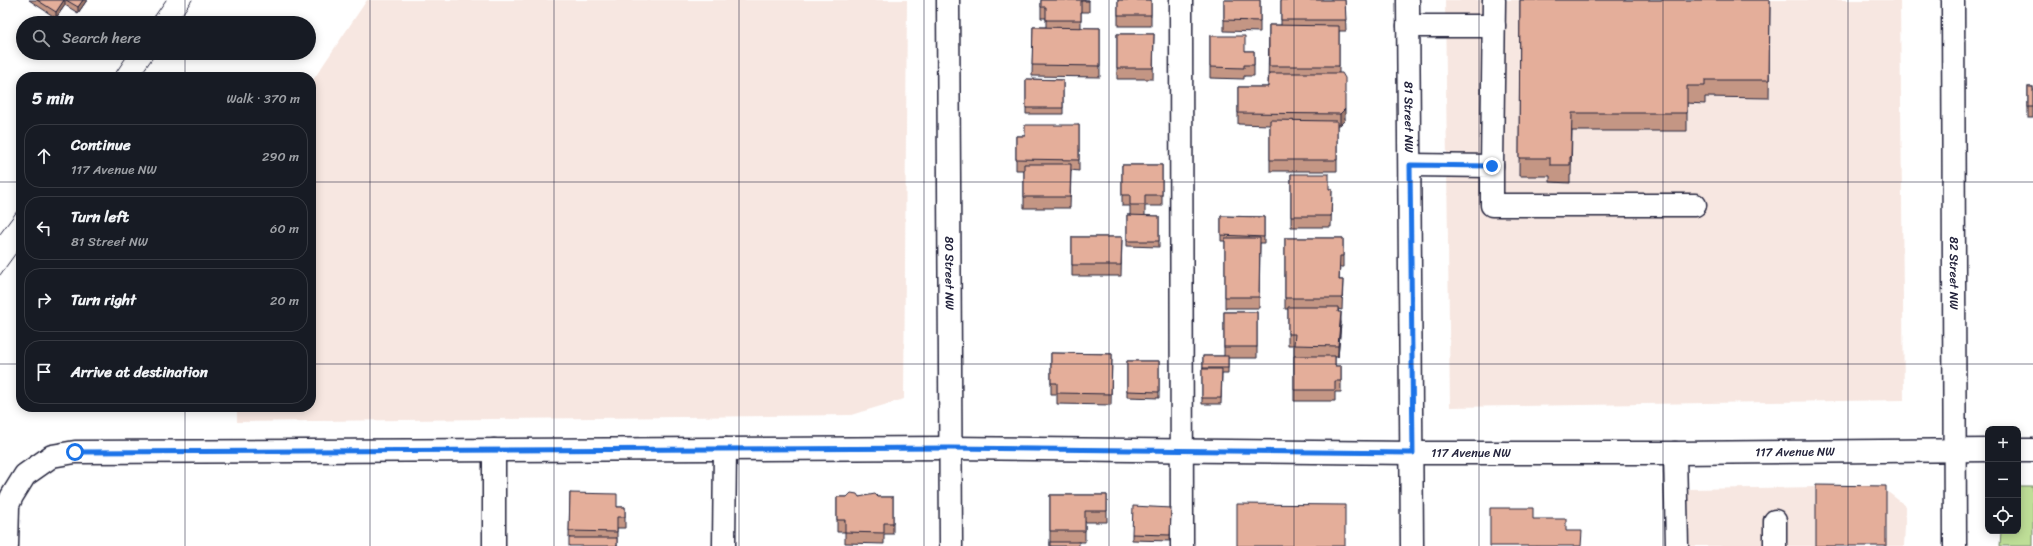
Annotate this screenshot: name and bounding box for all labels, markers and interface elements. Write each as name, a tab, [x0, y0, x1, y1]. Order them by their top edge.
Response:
search box	[16, 16, 316, 60]
text: Search here	[62, 25, 141, 51]
icon: search	[30, 27, 52, 49]
street label: 81 Street NW	[1398, 81, 1420, 153]
text: 5 min	[32, 83, 74, 113]
text: Walk · 370 m	[226, 87, 300, 110]
text: Continue	[71, 132, 131, 158]
icon: ahead	[33, 145, 55, 167]
text: 290 m	[262, 145, 299, 168]
route end	[1483, 157, 1501, 175]
text: 117 Avenue NW	[71, 158, 157, 181]
text: Turn left	[71, 204, 129, 230]
icon: left	[33, 217, 55, 239]
text: 60 m	[270, 217, 299, 240]
text: 81 Street NW	[71, 230, 148, 253]
street label: 80 Street NW	[938, 236, 961, 311]
street label: 82 Street NW	[1943, 236, 1965, 310]
text: Turn right	[71, 287, 136, 313]
icon: right	[33, 289, 55, 311]
text: 20 m	[270, 289, 299, 312]
text: Arrive at destination	[71, 359, 208, 385]
icon: arrive	[33, 361, 55, 383]
map controls	[1985, 426, 2021, 534]
button: +	[1985, 426, 2021, 462]
street label: 117 Avenue NW	[1755, 440, 1835, 463]
street label: 117 Avenue NW	[1431, 442, 1511, 464]
route start	[66, 443, 84, 461]
button: −	[1985, 462, 2021, 498]
button: locate	[1985, 498, 2021, 534]

